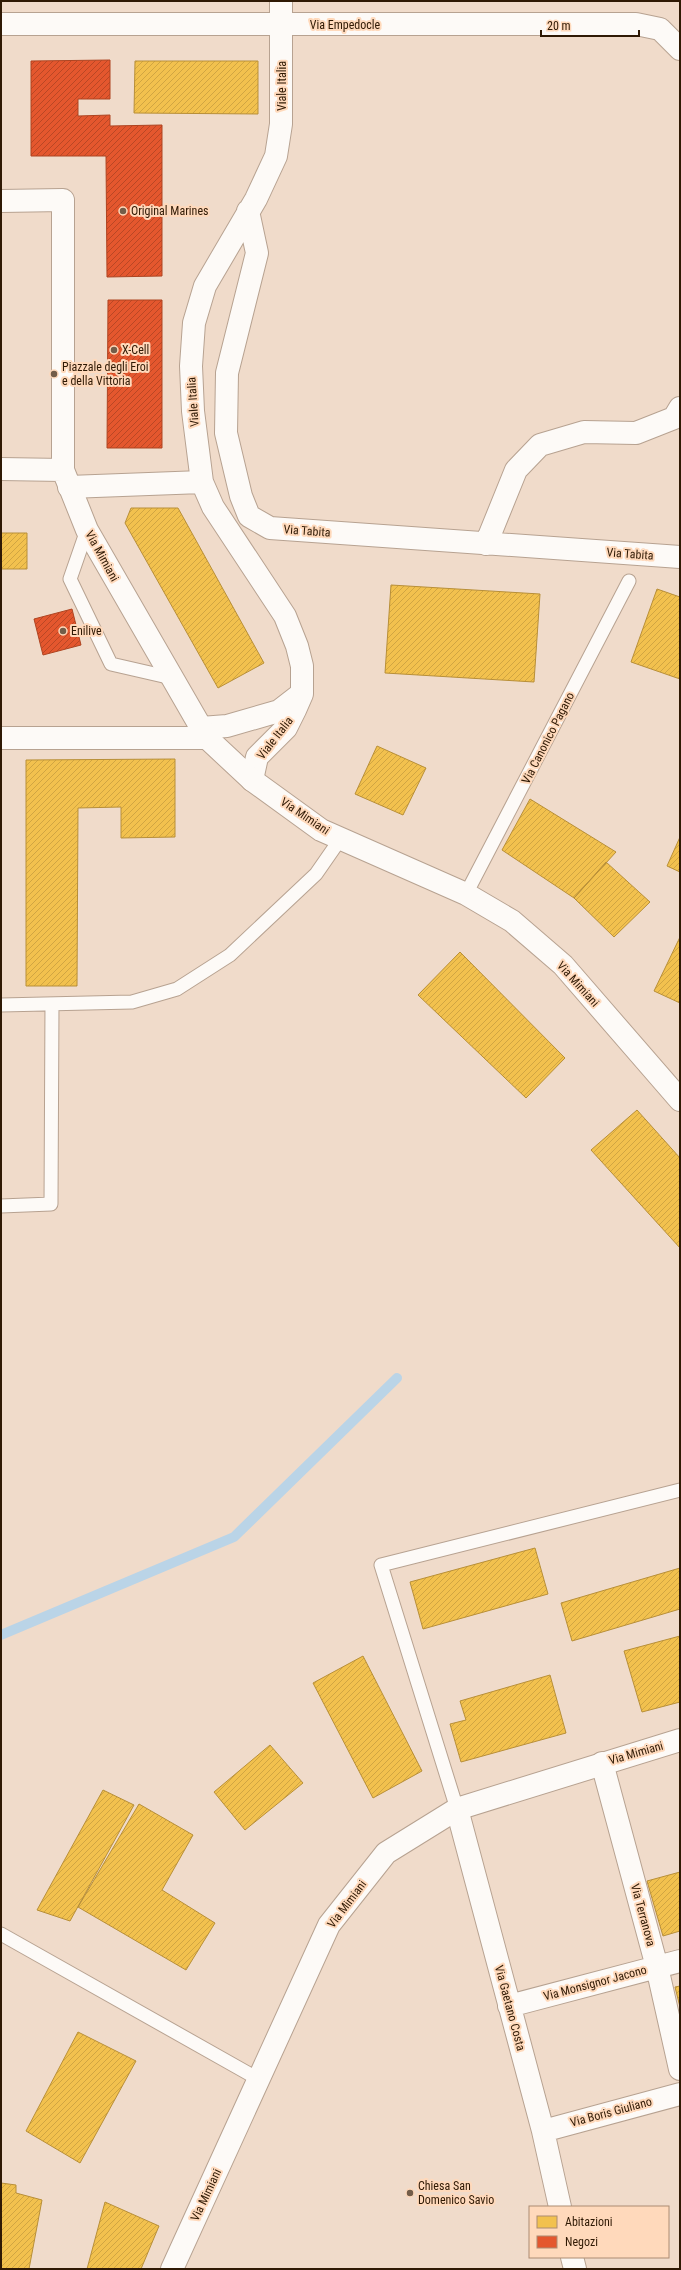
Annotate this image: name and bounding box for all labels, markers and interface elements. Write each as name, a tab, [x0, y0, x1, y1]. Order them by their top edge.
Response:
scale bar	[541, 12, 639, 38]
street label: Via Empedocle	[310, 18, 381, 32]
text: 20 m	[547, 19, 571, 33]
street label: Viale Italia	[275, 61, 289, 111]
place label: Original Marines	[131, 204, 209, 218]
marker: Original Marines	[118, 206, 128, 216]
place label: X-Cell	[122, 343, 149, 357]
marker: X-Cell	[109, 345, 119, 355]
place label: Piazzale degli Eroi e della Vittoria	[62, 360, 149, 388]
marker: Piazzale degli Eroi e della Vittoria	[49, 369, 59, 379]
street label: Viale Italia	[184, 376, 202, 427]
street label: Via Tabita	[283, 522, 331, 540]
street label: Via Mimiani	[82, 528, 122, 584]
street label: Via Tabita	[606, 545, 654, 563]
place label: Enilive	[71, 624, 102, 638]
marker: Enilive	[58, 626, 68, 636]
street label: Via Canonico Pagano	[519, 690, 577, 786]
street label: Viale Italia	[254, 714, 296, 762]
street label: Via Mimiani	[278, 795, 332, 837]
street label: Via Mimiani	[554, 959, 602, 1009]
street label: Via Mimiani	[607, 1739, 665, 1767]
street label: Via Mimiani	[325, 1877, 369, 1931]
street label: Via Terranova	[628, 1882, 658, 1948]
street label: Via Monsignor Jacono	[542, 1962, 648, 2004]
street label: Via Gaetano Costa	[492, 1964, 528, 2053]
street label: Via Boris Giuliano	[569, 2094, 653, 2130]
street label: Via Mimiani	[188, 2167, 224, 2223]
place label: Chiesa San Domenico Savio	[418, 2179, 494, 2207]
marker: Chiesa San Domenico Savio	[405, 2188, 415, 2198]
legend	[529, 2206, 669, 2258]
text: Abitazioni	[565, 2215, 613, 2229]
text: Negozi	[565, 2235, 598, 2249]

